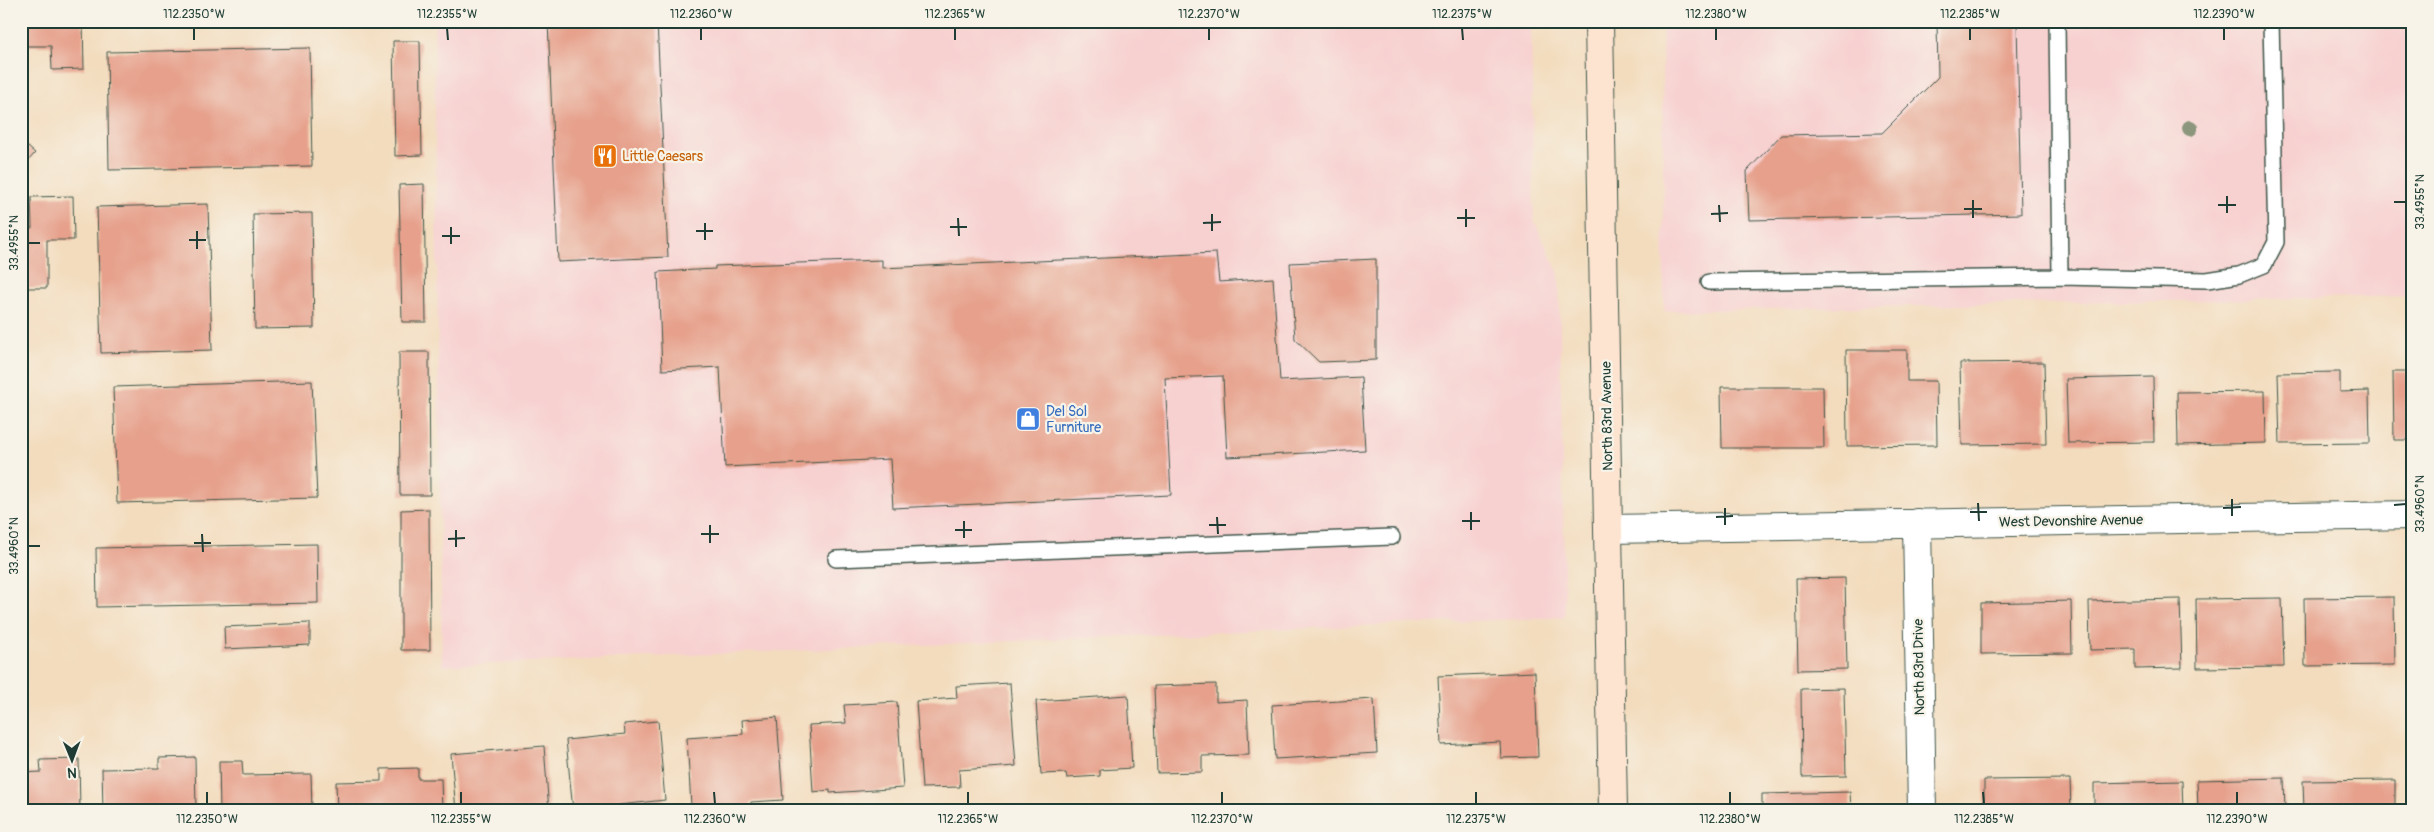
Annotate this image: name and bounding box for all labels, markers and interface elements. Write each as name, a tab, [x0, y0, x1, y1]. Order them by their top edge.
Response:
text: 112.2350°W	[163, 7, 225, 22]
text: 112.2355°W	[417, 7, 477, 22]
text: 112.2360°W	[670, 7, 732, 22]
text: 112.2365°W	[925, 7, 985, 22]
text: 112.2370°W	[1178, 7, 1240, 22]
text: 112.2375°W	[1432, 7, 1492, 22]
text: 112.2380°W	[1685, 7, 1747, 22]
text: 112.2385°W	[1940, 7, 2000, 22]
text: 112.2390°W	[2193, 7, 2255, 22]
restaurant icon: Little Caesars	[592, 143, 618, 169]
place label: Little Caesars	[622, 148, 704, 165]
text: 33.4955°N	[2413, 174, 2428, 230]
text: 33.4955°N	[7, 215, 22, 271]
street label: North 83rd Avenue	[1598, 361, 1616, 471]
place label: Del Sol Furniture	[1046, 403, 1101, 436]
shop icon: Del Sol Furniture	[1015, 406, 1041, 432]
text: 33.4960°N	[2413, 475, 2428, 533]
street label: West Devonshire Avenue	[1999, 511, 2143, 531]
text: 33.4960°N	[7, 517, 22, 575]
street label: North 83rd Drive	[1910, 618, 1928, 715]
north arrow	[48, 734, 98, 784]
text: N	[67, 764, 77, 781]
text: 112.2350°W	[176, 812, 238, 827]
text: 112.2355°W	[431, 812, 491, 827]
text: 112.2360°W	[684, 812, 746, 827]
text: 112.2365°W	[938, 812, 998, 827]
text: 112.2370°W	[1191, 812, 1253, 827]
text: 112.2375°W	[1446, 812, 1506, 827]
text: 112.2380°W	[1699, 812, 1761, 827]
text: 112.2385°W	[1954, 812, 2014, 827]
text: 112.2390°W	[2206, 812, 2268, 827]

